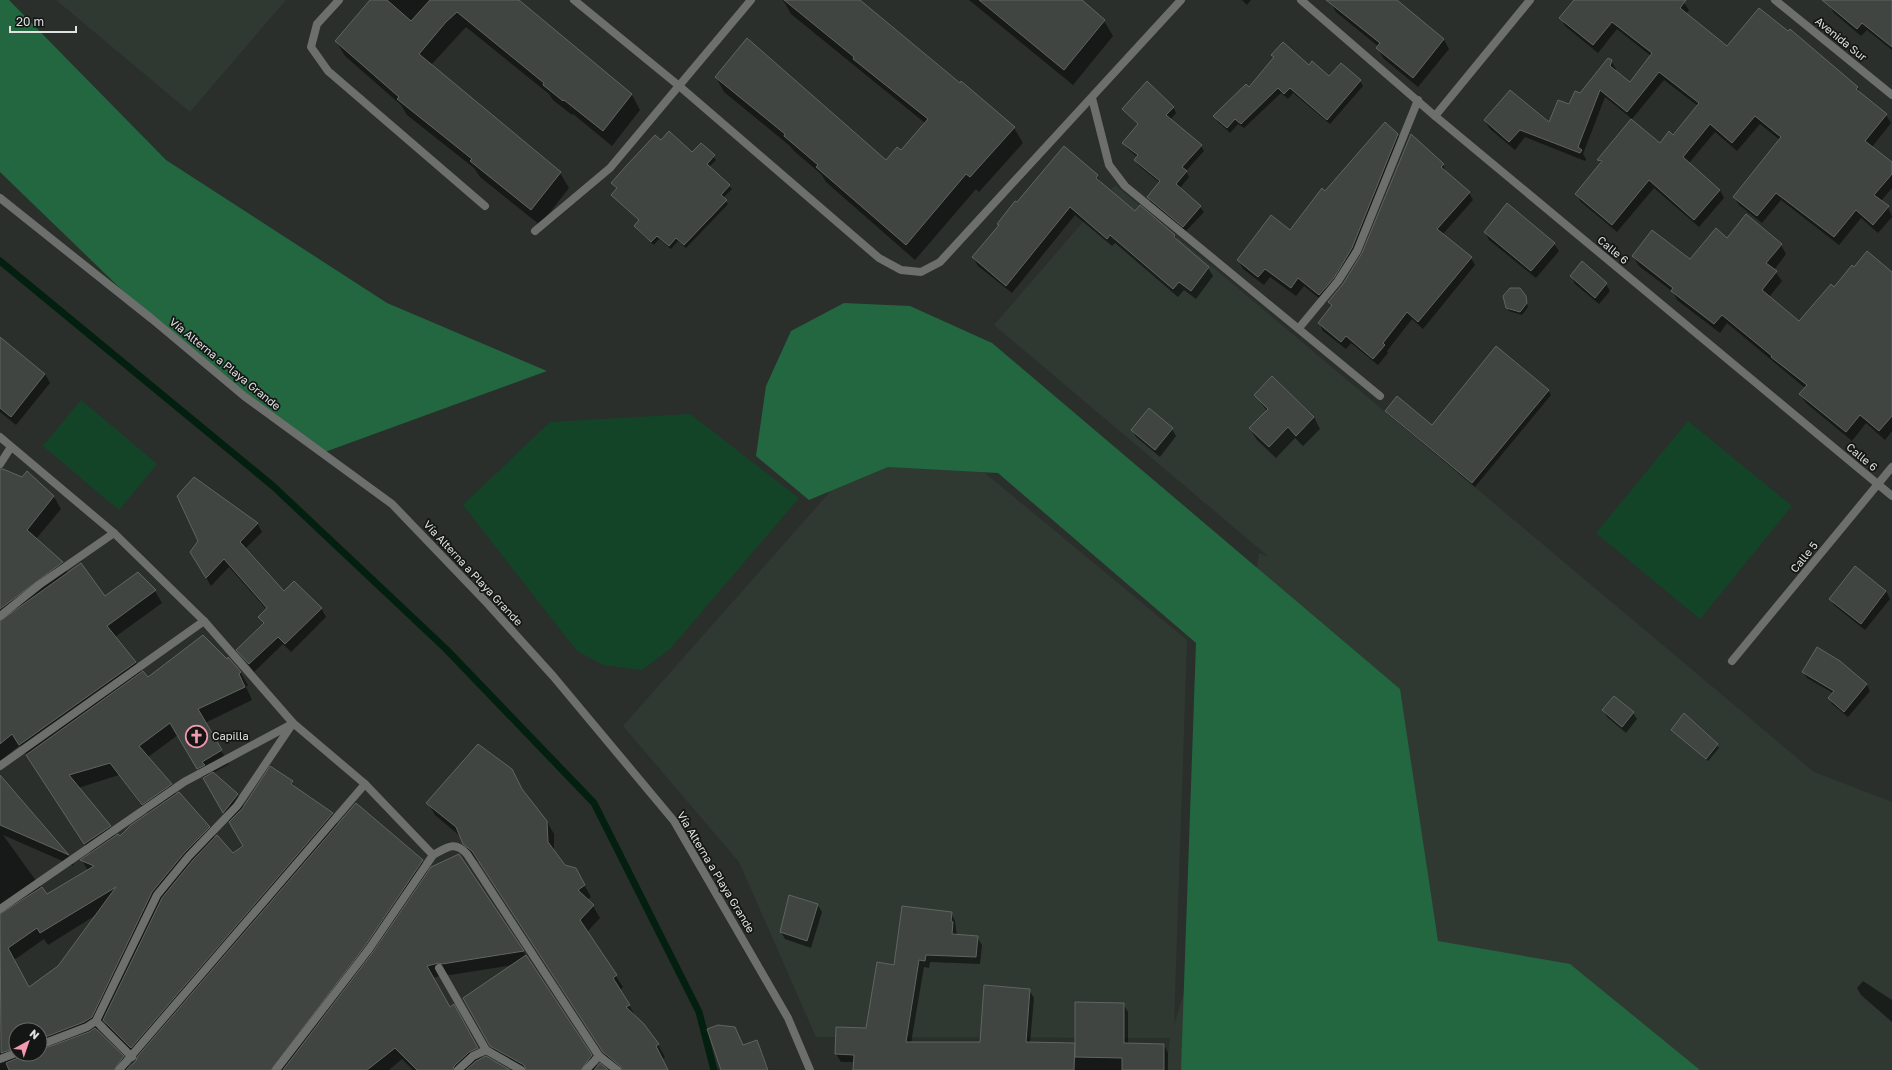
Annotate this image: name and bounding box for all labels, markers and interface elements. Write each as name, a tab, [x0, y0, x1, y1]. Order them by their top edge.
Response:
scale bar	[10, 8, 76, 34]
text: 20 m	[16, 14, 44, 29]
street label: Avenida Sur	[1813, 14, 1870, 64]
street label: Calle 6	[1595, 233, 1632, 267]
street label: Vía Alterna a Playa Grande	[167, 315, 283, 412]
street label: Calle 6	[1844, 440, 1881, 474]
street label: Vía Alterna a Playa Grande	[421, 517, 526, 628]
street label: Calle 5	[1787, 539, 1820, 575]
church icon: Capilla	[183, 723, 209, 749]
place label: Capilla	[212, 729, 249, 742]
street label: Vía Alterna a Playa Grande	[675, 809, 758, 935]
north arrow	[8, 1022, 48, 1062]
text: N	[27, 1026, 42, 1042]

